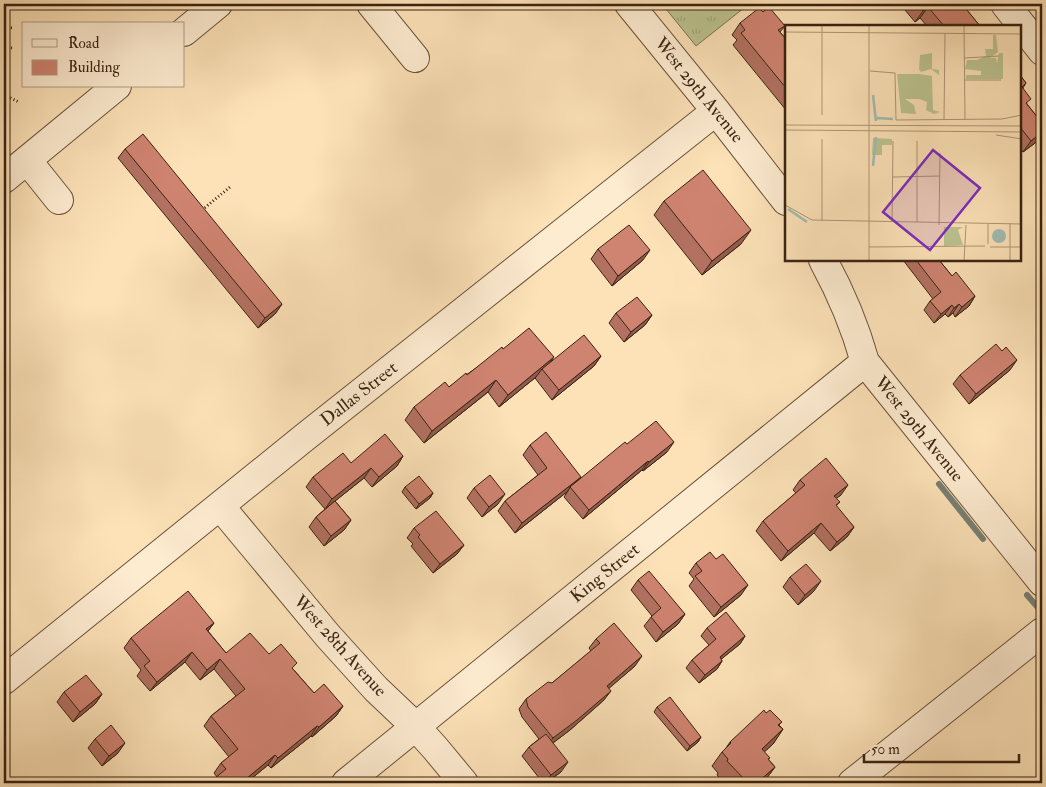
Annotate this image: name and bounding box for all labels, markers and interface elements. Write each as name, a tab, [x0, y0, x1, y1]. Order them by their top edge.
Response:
legend	[22, 22, 185, 88]
inset map	[785, 25, 1021, 261]
street label: West 29th Avenue	[649, 32, 749, 148]
text: Road	[68, 34, 100, 53]
text: Building	[68, 58, 120, 77]
street label: Dallas Street	[316, 357, 402, 431]
street label: West 29th Avenue	[869, 371, 969, 487]
street label: King Street	[566, 538, 644, 608]
street label: West 28th Avenue	[288, 590, 392, 702]
scale bar	[864, 732, 1018, 764]
text: 50 m	[871, 740, 900, 759]

